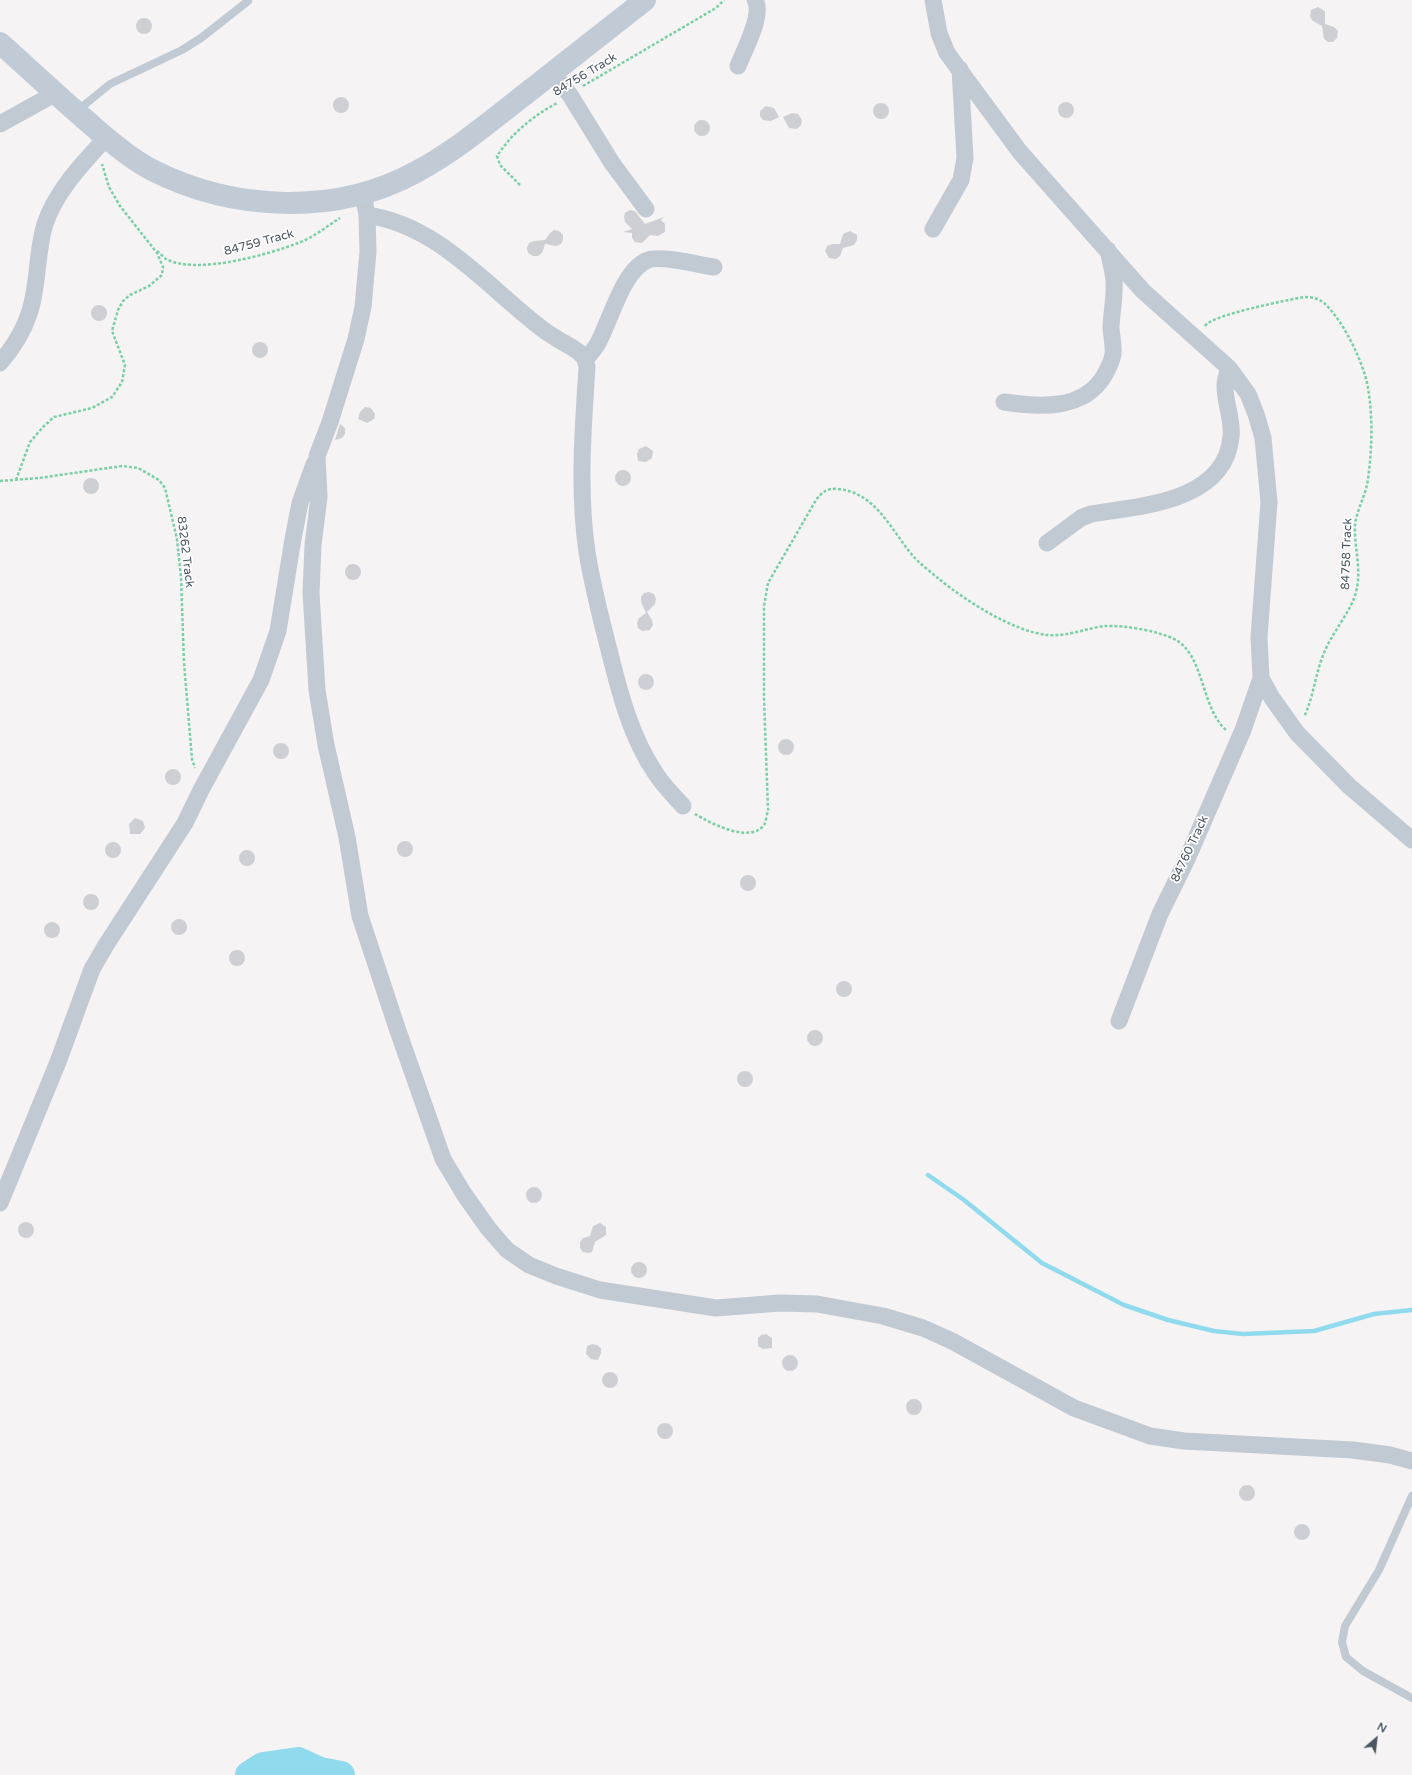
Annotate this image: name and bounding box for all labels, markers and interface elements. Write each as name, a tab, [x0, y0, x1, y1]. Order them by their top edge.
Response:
street label: 84756 Track	[551, 50, 619, 100]
street label: 84759 Track	[223, 227, 295, 259]
street label: 83262 Track	[173, 516, 197, 588]
street label: 84758 Track	[1339, 518, 1355, 590]
street label: 84760 Track	[1168, 813, 1212, 885]
north arrow	[1356, 1719, 1396, 1759]
text: N	[1375, 1720, 1389, 1736]

